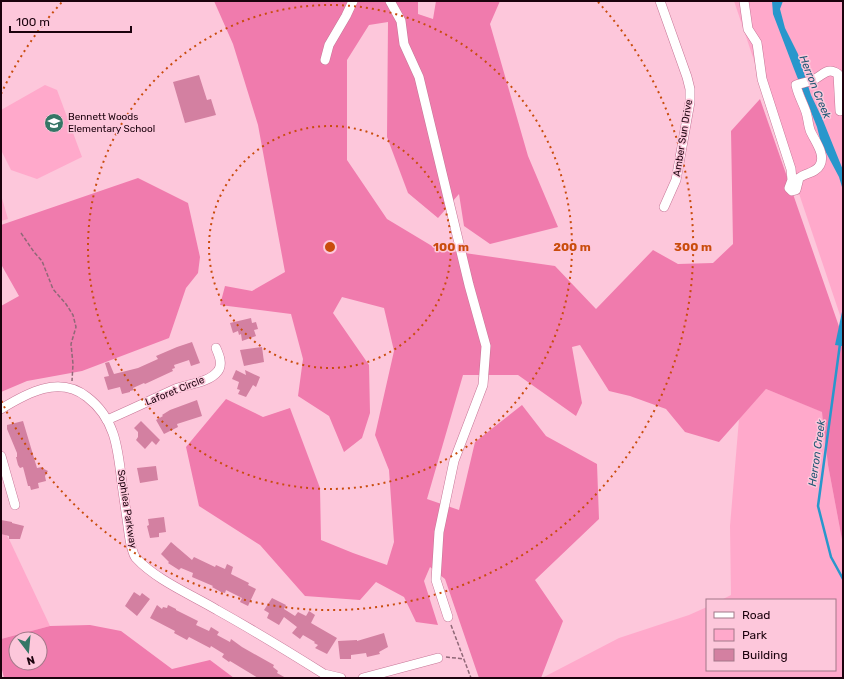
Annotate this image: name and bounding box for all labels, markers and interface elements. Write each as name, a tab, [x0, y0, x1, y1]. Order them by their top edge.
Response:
scale bar	[10, 8, 131, 34]
text: 100 m	[16, 15, 50, 29]
water label: Herron Creek	[796, 53, 834, 121]
street label: Amber Sun Drive	[671, 98, 695, 177]
place label: Bennett Woods Elementary School	[68, 111, 155, 135]
school or university icon: Bennett Woods Elementary School	[43, 112, 65, 134]
centre of rings	[323, 240, 337, 254]
text: 100 m	[433, 240, 469, 254]
text: 200 m	[553, 240, 591, 254]
text: 300 m	[674, 240, 712, 254]
street label: Laforet Circle	[144, 374, 207, 408]
water label: Herron Creek	[806, 418, 828, 487]
street label: Sophiea Parkway	[115, 469, 139, 550]
legend	[706, 599, 836, 671]
text: Road	[742, 608, 770, 622]
text: Park	[742, 628, 768, 642]
north arrow	[8, 631, 48, 671]
text: Building	[742, 648, 788, 662]
text: N	[25, 653, 36, 667]

